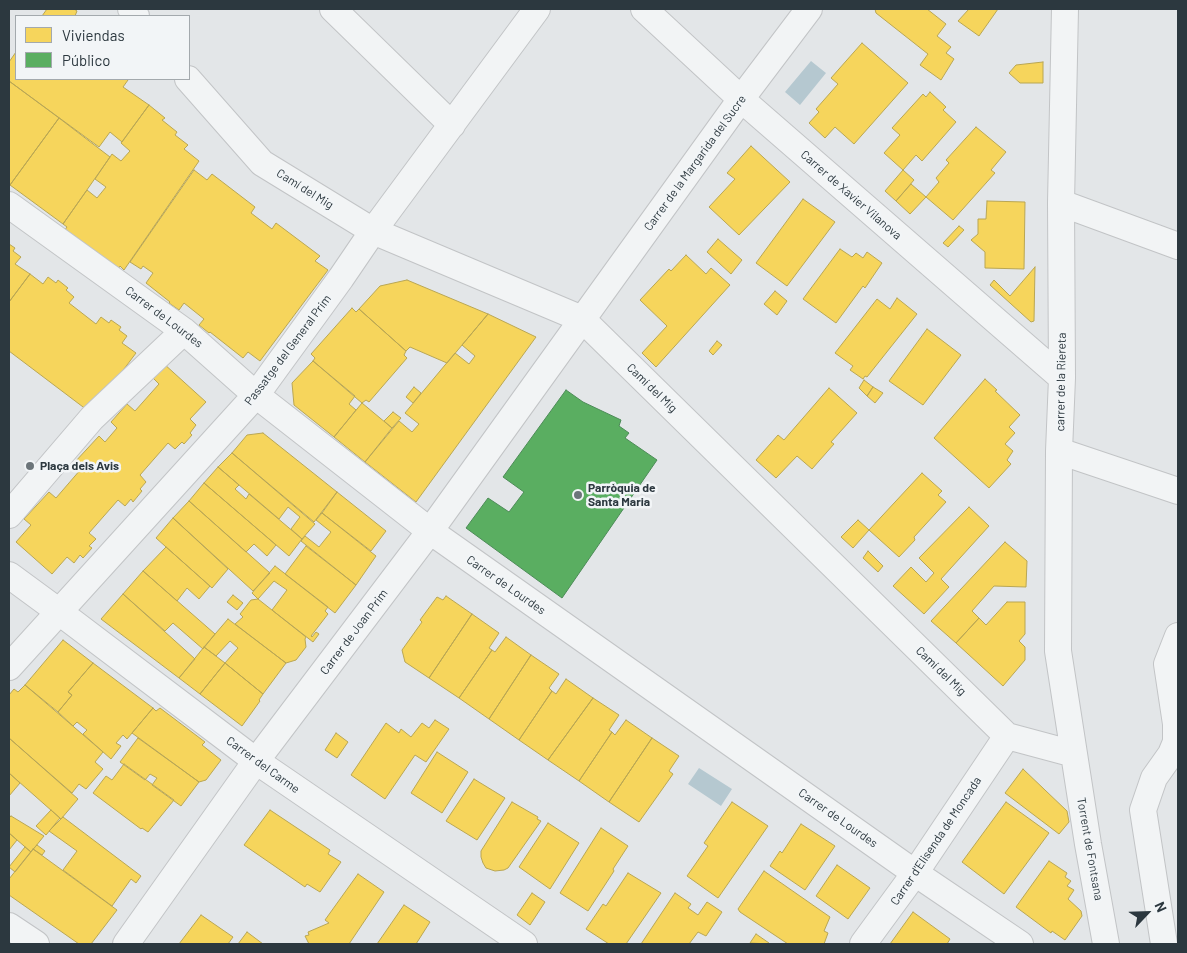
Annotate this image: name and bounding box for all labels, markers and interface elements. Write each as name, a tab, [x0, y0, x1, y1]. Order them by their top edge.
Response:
legend	[15, 15, 190, 80]
text: Viviendas	[62, 26, 125, 44]
text: Público	[62, 51, 110, 69]
street label: Carrer de la Margarida del Sucre	[641, 92, 749, 234]
street label: Carrer de Xavier Vilanova	[798, 147, 904, 243]
street label: Camí del Mig	[274, 166, 336, 212]
street label: Carrer de Lourdes	[122, 283, 206, 351]
street label: Passatge del General Prim	[242, 292, 334, 408]
street label: carrer de la Riereta	[1053, 332, 1069, 432]
street label: Camí del Mig	[624, 360, 680, 416]
place label: Plaça dels Avis	[40, 459, 119, 473]
marker: Plaça dels Avis	[24, 460, 36, 472]
place label: Parròquia de Santa Maria	[588, 481, 656, 509]
marker: Parròquia de Santa Maria	[572, 489, 584, 501]
street label: Carrer de Lourdes	[464, 552, 548, 618]
street label: Carrer de Joan Prim	[317, 586, 391, 678]
street label: Camí del Mig	[913, 643, 969, 699]
street label: Carrer del Carme	[223, 734, 303, 796]
street label: Carrer d'Elisenda de Moncada	[888, 774, 984, 908]
street label: Carrer de Lourdes	[796, 785, 880, 851]
street label: Torrent de Fontsana	[1074, 796, 1106, 902]
north arrow	[1122, 888, 1172, 938]
text: N	[1152, 899, 1171, 914]

